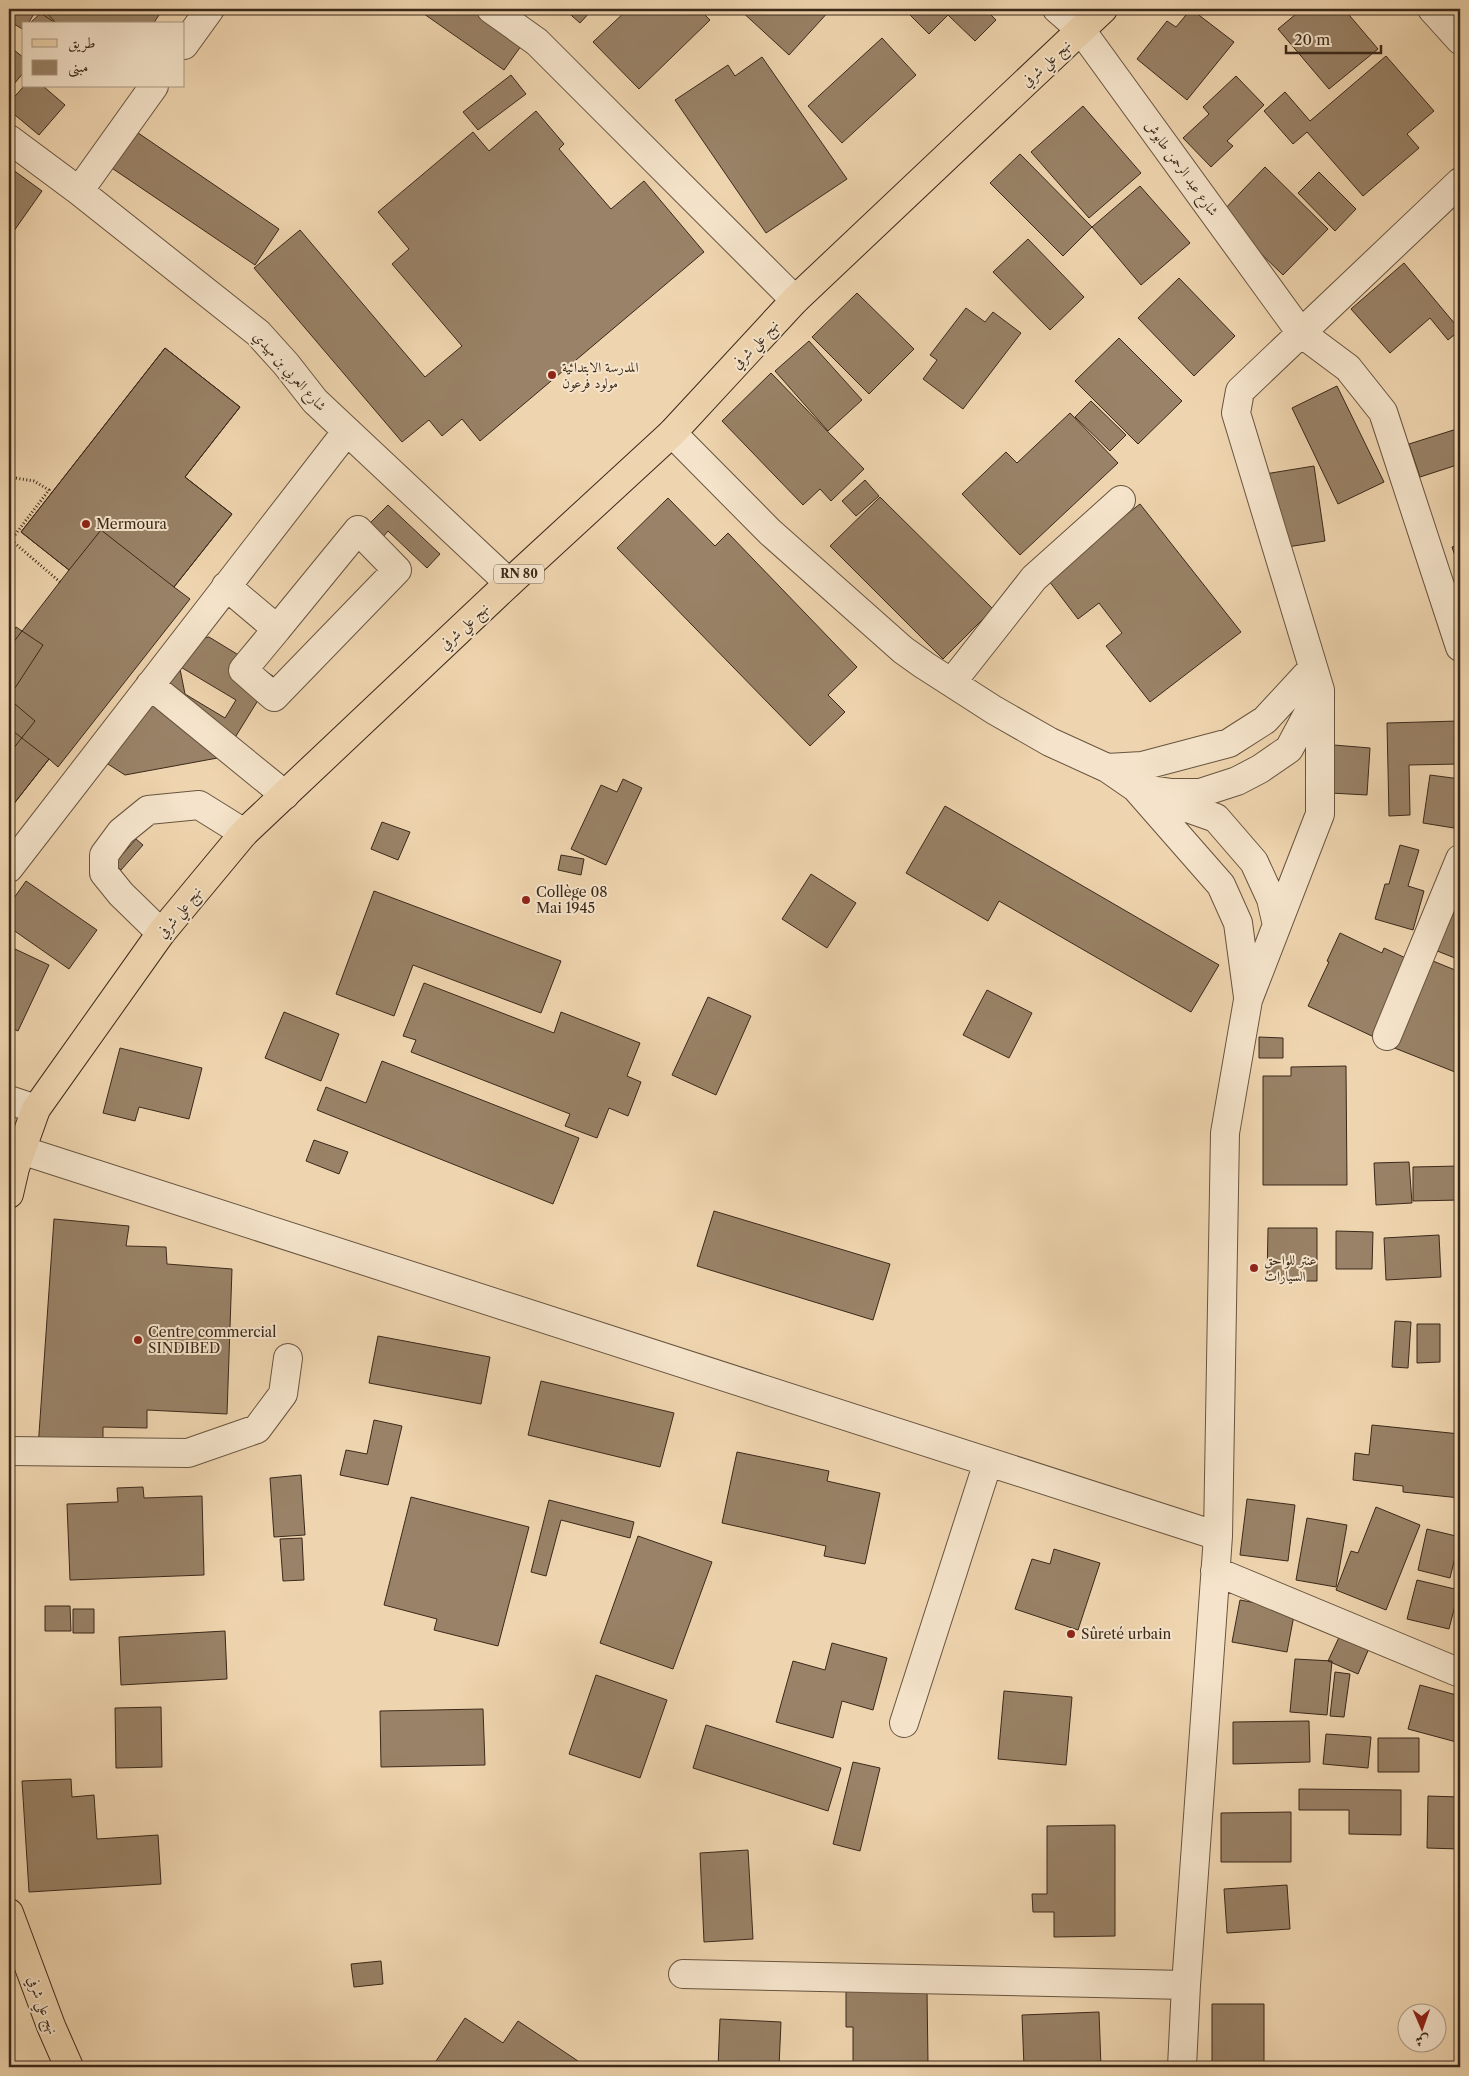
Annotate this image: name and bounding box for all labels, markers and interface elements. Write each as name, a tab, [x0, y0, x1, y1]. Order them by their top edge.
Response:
legend	[22, 22, 185, 88]
scale bar	[1286, 22, 1382, 54]
text: 20 m	[1294, 30, 1330, 49]
text: طريق	[68, 33, 95, 53]
street label: نهج علي شرفي	[1018, 36, 1077, 93]
text: مبنى	[68, 57, 88, 78]
street label: شارع عبد الرحمن طابوش	[1139, 117, 1223, 221]
street label: نهج علي شرفي	[728, 316, 785, 375]
street label: شارع العربي بن مهيدي	[247, 327, 330, 417]
place label: المدرسة الابتدائية مولود فرعون	[562, 358, 639, 392]
marker: المدرسة الابتدائية مولود فرعون	[546, 369, 558, 381]
place label: Mermoura	[96, 515, 168, 533]
marker: Mermoura	[80, 518, 92, 530]
road number: RN 80	[494, 564, 544, 584]
street label: نهج علي شرفي	[436, 599, 495, 656]
street label: نهج علي شرفي	[153, 883, 208, 944]
place label: Collège 08 Mai 1945	[536, 883, 608, 917]
marker: Collège 08 Mai 1945	[520, 894, 532, 906]
place label: عنتر للواحق السيارات	[1264, 1251, 1317, 1285]
marker: عنتر للواحق السيارات	[1248, 1262, 1260, 1274]
place label: Centre commercial SINDIBED	[148, 1323, 276, 1357]
marker: Centre commercial SINDIBED	[132, 1334, 144, 1346]
place label: Sûreté urbain	[1081, 1625, 1171, 1643]
marker: Sûreté urbain	[1065, 1628, 1077, 1640]
street label: نهج علي شرفي	[20, 1973, 62, 2038]
north arrow	[1396, 2004, 1446, 2054]
text: ش	[1415, 2032, 1430, 2050]

